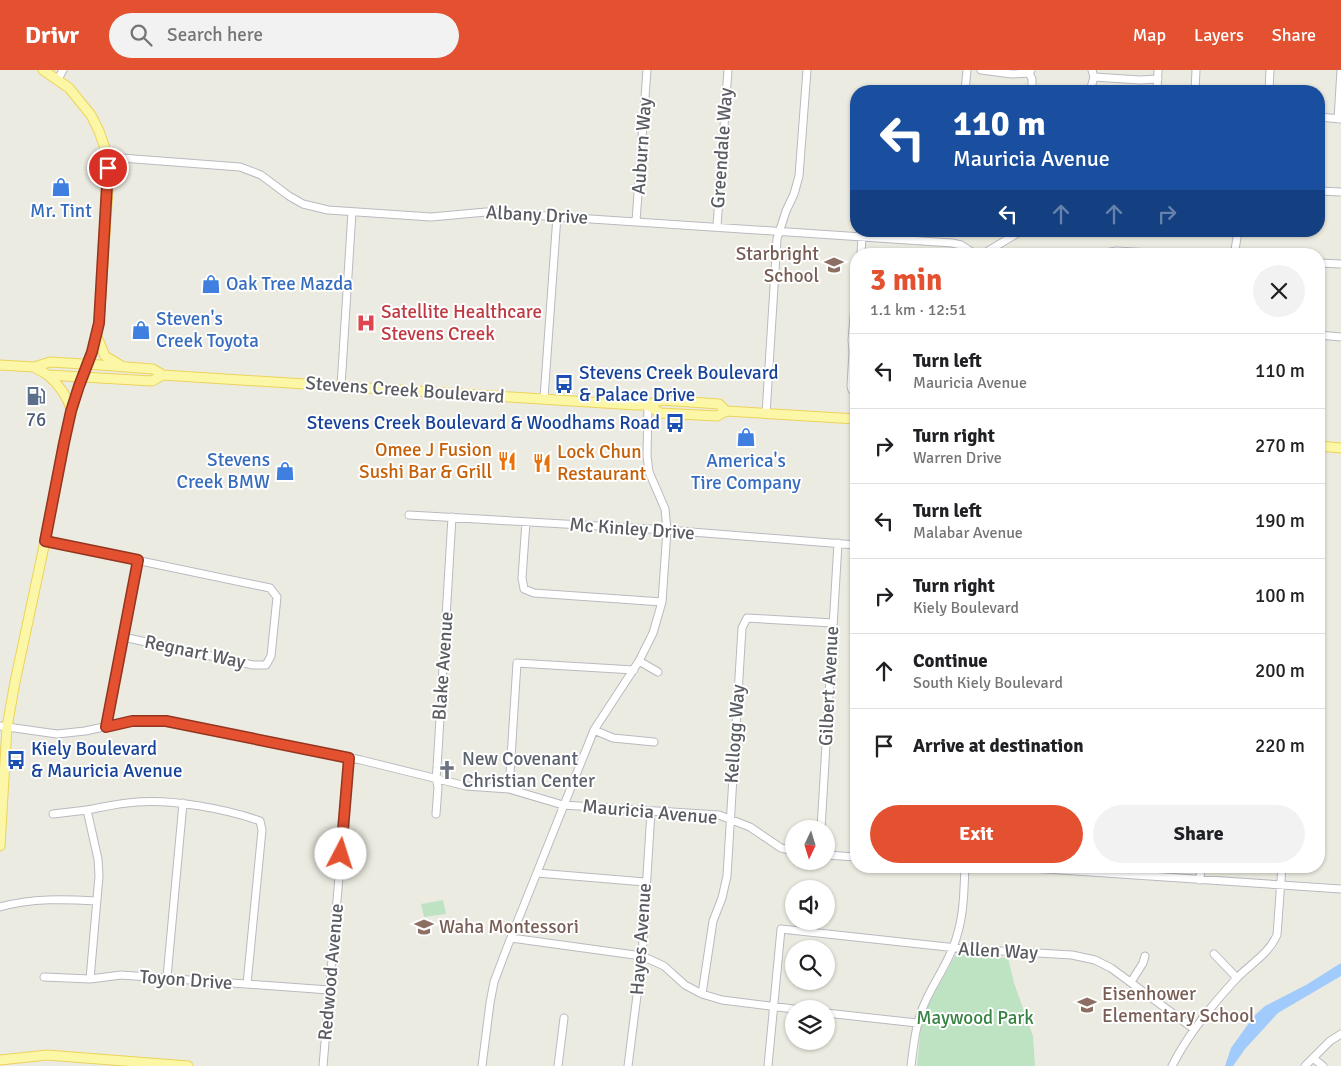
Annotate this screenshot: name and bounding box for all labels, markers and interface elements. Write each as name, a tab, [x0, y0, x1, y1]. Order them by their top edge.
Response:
search box	[109, 13, 459, 58]
text: Drivr	[25, 20, 79, 50]
icon: search	[127, 21, 155, 49]
text: Search here	[167, 23, 263, 47]
text: Map	[1133, 24, 1166, 46]
text: Layers	[1194, 24, 1244, 46]
text: Share	[1272, 24, 1316, 46]
street label: Greendale Way	[706, 87, 738, 209]
street label: Auburn Way	[627, 96, 657, 195]
text: 110 m	[953, 102, 1046, 145]
icon: left	[870, 105, 935, 170]
text: Mauricia Avenue	[953, 145, 1110, 172]
pin	[87, 147, 129, 189]
icon: arrive	[94, 154, 122, 182]
shop icon: Mr. Tint	[50, 176, 72, 198]
place label: Mr. Tint	[30, 199, 92, 223]
street label: Albany Drive	[485, 200, 589, 230]
icon: left	[994, 200, 1022, 228]
icon: ahead	[1047, 200, 1075, 228]
icon: ahead	[1100, 200, 1128, 228]
icon: right	[1153, 200, 1181, 228]
place label: Starbright School	[736, 242, 819, 288]
school or university icon: Starbright School	[823, 254, 845, 276]
text: 3 min	[870, 262, 942, 299]
button: close	[1253, 265, 1305, 317]
place label: Oak Tree Mazda	[226, 272, 353, 296]
shop icon: Oak Tree Mazda	[200, 273, 222, 295]
place label: Satellite Healthcare Stevens Creek	[381, 300, 542, 346]
text: 1.1 km · 12:51	[870, 300, 967, 320]
place label: Steven's Creek Toyota	[156, 307, 259, 353]
hospital icon: Satellite Healthcare Stevens Creek	[355, 312, 377, 334]
shop icon: Steven's Creek Toyota	[130, 319, 152, 341]
text: Turn left	[913, 349, 982, 373]
icon: left	[870, 357, 898, 385]
text: 110 m	[1255, 359, 1305, 383]
place label: Stevens Creek Boulevard & Palace Drive	[579, 361, 779, 407]
street label: Stevens Creek Boulevard	[305, 371, 505, 409]
bus stop icon: Stevens Creek Boulevard & Palace Drive	[553, 373, 575, 395]
text: Mauricia Avenue	[913, 373, 1027, 393]
fuel station icon: 76	[25, 385, 47, 407]
place label: 76	[26, 408, 46, 432]
place label: Stevens Creek Boulevard & Woodhams Road	[307, 411, 660, 435]
bus stop icon: Stevens Creek Boulevard & Woodhams Road	[664, 412, 686, 434]
text: Turn right	[913, 424, 995, 448]
shop icon: America's Tire Company	[735, 426, 757, 448]
icon: right	[870, 432, 898, 460]
text: 270 m	[1255, 434, 1305, 458]
place label: Omee J Fusion Sushi Bar & Grill	[359, 438, 492, 484]
place label: Lock Chun Restaurant	[557, 440, 647, 486]
place label: Stevens Creek BMW	[176, 448, 270, 494]
text: Warren Drive	[913, 448, 1002, 468]
place label: America's Tire Company	[691, 449, 801, 495]
restaurant icon: Omee J Fusion Sushi Bar & Grill	[496, 450, 518, 472]
restaurant icon: Lock Chun Restaurant	[531, 452, 553, 474]
shop icon: Stevens Creek BMW	[274, 460, 296, 482]
text: Turn left	[913, 499, 982, 523]
icon: left	[870, 507, 898, 535]
text: 190 m	[1255, 509, 1305, 533]
street label: Mc Kinley Drive	[569, 513, 695, 545]
text: Malabar Avenue	[913, 523, 1023, 543]
text: Turn right	[913, 574, 995, 598]
icon: right	[870, 582, 898, 610]
text: 100 m	[1255, 584, 1305, 608]
text: Kiely Boulevard	[913, 598, 1019, 618]
street label: Blake Avenue	[427, 611, 459, 721]
street label: Gilbert Avenue	[814, 625, 844, 747]
street label: Regnart Way	[142, 630, 248, 674]
text: Continue	[913, 649, 988, 673]
icon: ahead	[870, 657, 898, 685]
text: 200 m	[1255, 659, 1305, 683]
text: South Kiely Boulevard	[913, 673, 1063, 693]
street label: Kellogg Way	[720, 684, 750, 784]
icon: arrive	[870, 732, 898, 760]
text: Arrive at destination	[913, 734, 1084, 758]
text: 220 m	[1255, 734, 1305, 758]
place label: Kiely Boulevard & Mauricia Avenue	[31, 737, 182, 783]
place label: New Covenant Christian Center	[462, 747, 595, 793]
bus stop icon: Kiely Boulevard & Mauricia Avenue	[5, 749, 27, 771]
church icon: New Covenant Christian Center	[436, 759, 458, 781]
street label: Mauricia Avenue	[582, 794, 718, 830]
button: Exit	[870, 805, 1083, 863]
button: Share	[1093, 805, 1305, 863]
north arrow	[785, 820, 835, 870]
map controls	[785, 820, 835, 1050]
position arrow	[314, 827, 366, 879]
button: sound	[785, 880, 835, 930]
street label: Hayes Avenue	[625, 882, 657, 996]
street label: Redwood Avenue	[313, 902, 349, 1042]
place label: Waha Montessori	[439, 915, 579, 939]
school or university icon: Waha Montessori	[413, 916, 435, 938]
street label: Allen Way	[957, 937, 1039, 965]
button: search	[785, 940, 835, 990]
street label: Toyon Drive	[139, 965, 233, 995]
place label: Eisenhower Elementary School	[1102, 982, 1255, 1028]
school or university icon: Eisenhower Elementary School	[1076, 994, 1098, 1016]
button: layers	[785, 1000, 835, 1050]
park label: Maywood Park	[916, 1006, 1034, 1030]

